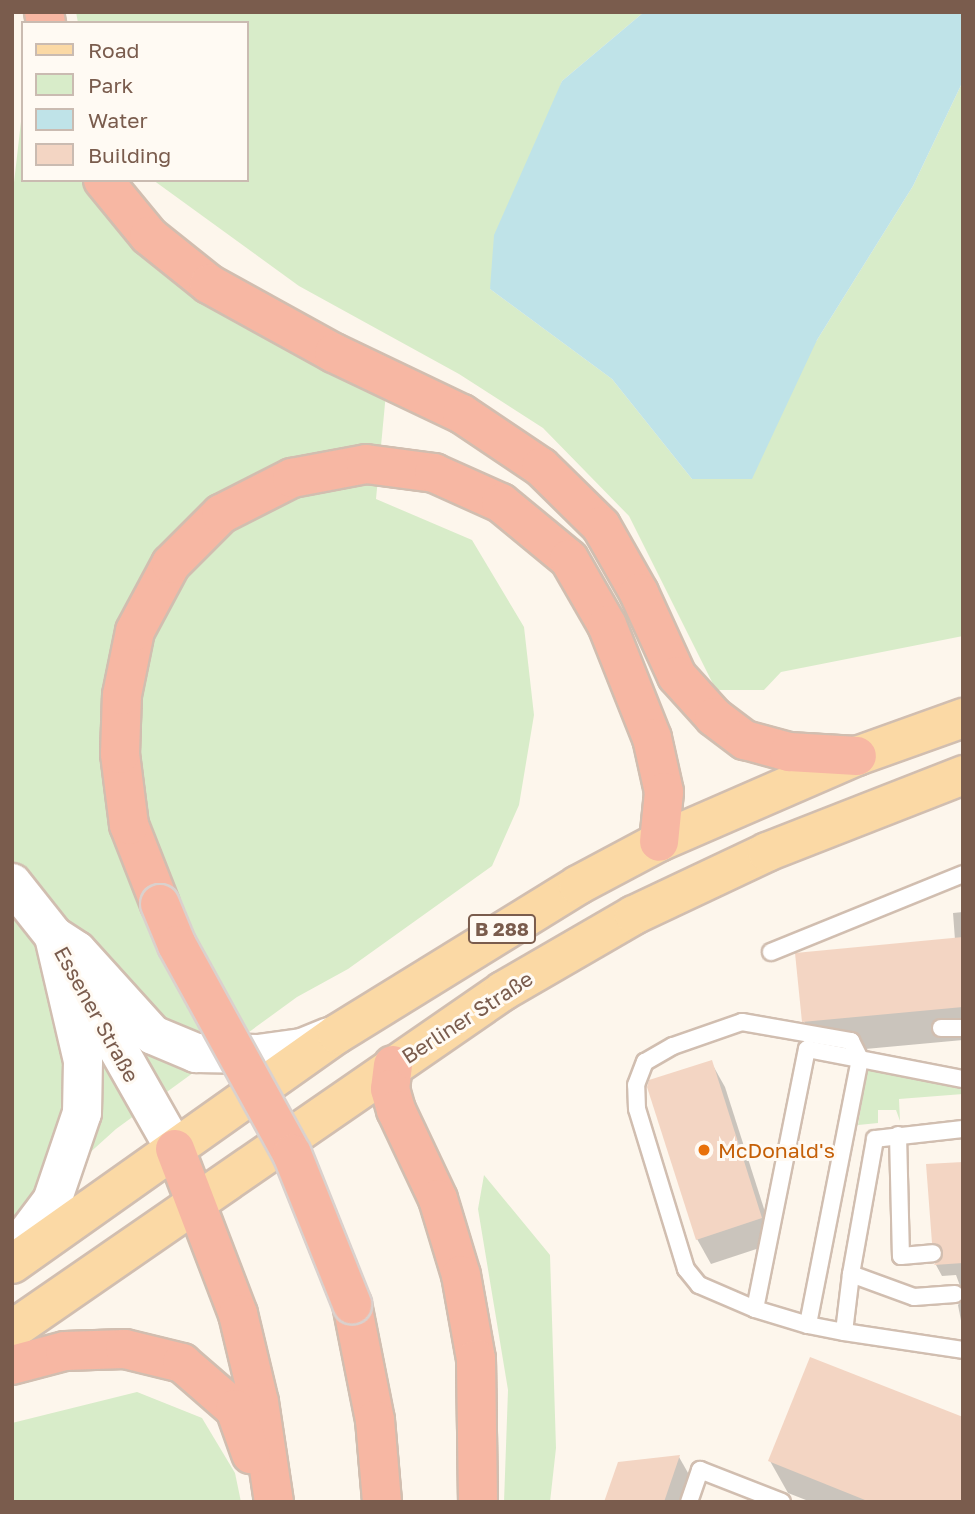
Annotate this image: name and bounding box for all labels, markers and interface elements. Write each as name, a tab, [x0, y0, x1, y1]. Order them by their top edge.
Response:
legend	[21, 21, 248, 182]
text: Road	[88, 37, 139, 63]
text: Park	[88, 72, 133, 98]
text: Water	[88, 107, 148, 133]
text: Building	[88, 142, 171, 168]
road number: B 288	[467, 914, 537, 945]
street label: Essener Straße	[49, 942, 145, 1086]
street label: Berliner Straße	[397, 965, 537, 1069]
place label: McDonald's	[718, 1137, 835, 1163]
marker: McDonald's	[696, 1142, 712, 1158]

